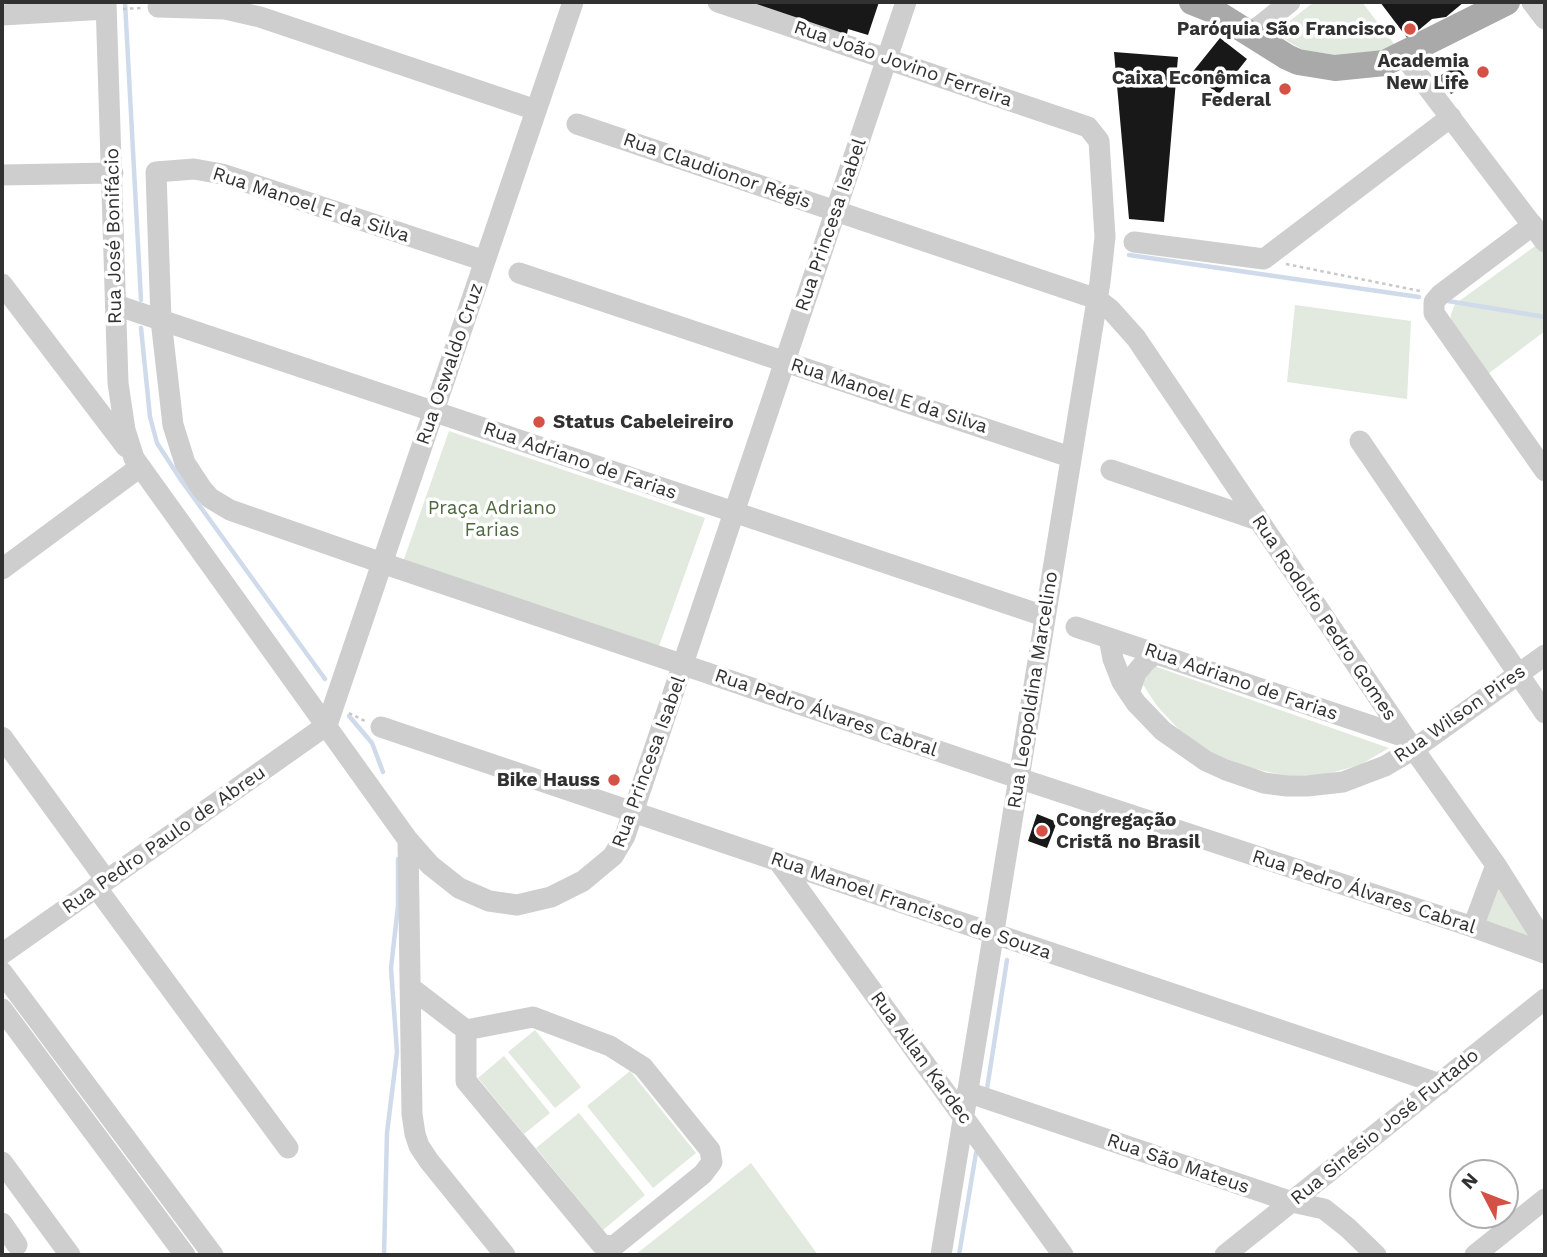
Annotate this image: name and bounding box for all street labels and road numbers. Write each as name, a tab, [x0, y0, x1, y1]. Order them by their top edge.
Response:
street label: Rua João Jovino Ferreira	[791, 16, 1015, 112]
street label: Rua Claudionor Régis	[620, 128, 814, 214]
street label: Rua Princesa Isabel	[791, 136, 871, 314]
street label: Rua José Bonifácio	[101, 148, 127, 324]
street label: Rua Manoel E da Silva	[210, 162, 412, 248]
street label: Rua Oswaldo Cruz	[412, 280, 488, 448]
street label: Rua Manoel E da Silva	[788, 353, 990, 439]
street label: Rua Adriano de Farias	[480, 417, 680, 505]
street label: Rua Rodolfo Pedro Gomes	[1247, 511, 1401, 725]
street label: Rua Leopoldina Marcelino	[1003, 570, 1063, 810]
street label: Rua Adriano de Farias	[1141, 638, 1341, 726]
street label: Rua Wilson Pires	[1390, 660, 1530, 768]
street label: Rua Pedro Álvares Cabral	[712, 664, 940, 762]
street label: Rua Princesa Isabel	[607, 673, 691, 851]
street label: Rua Pedro Paulo de Abreu	[58, 761, 270, 919]
street label: Rua Pedro Álvares Cabral	[1249, 845, 1479, 939]
street label: Rua Manoel Francisco de Souza	[768, 847, 1054, 965]
street label: Rua Allan Kardec	[865, 987, 977, 1129]
street label: Rua Sinésio José Furtado	[1286, 1044, 1484, 1210]
street label: Rua São Mateus	[1104, 1129, 1252, 1199]

